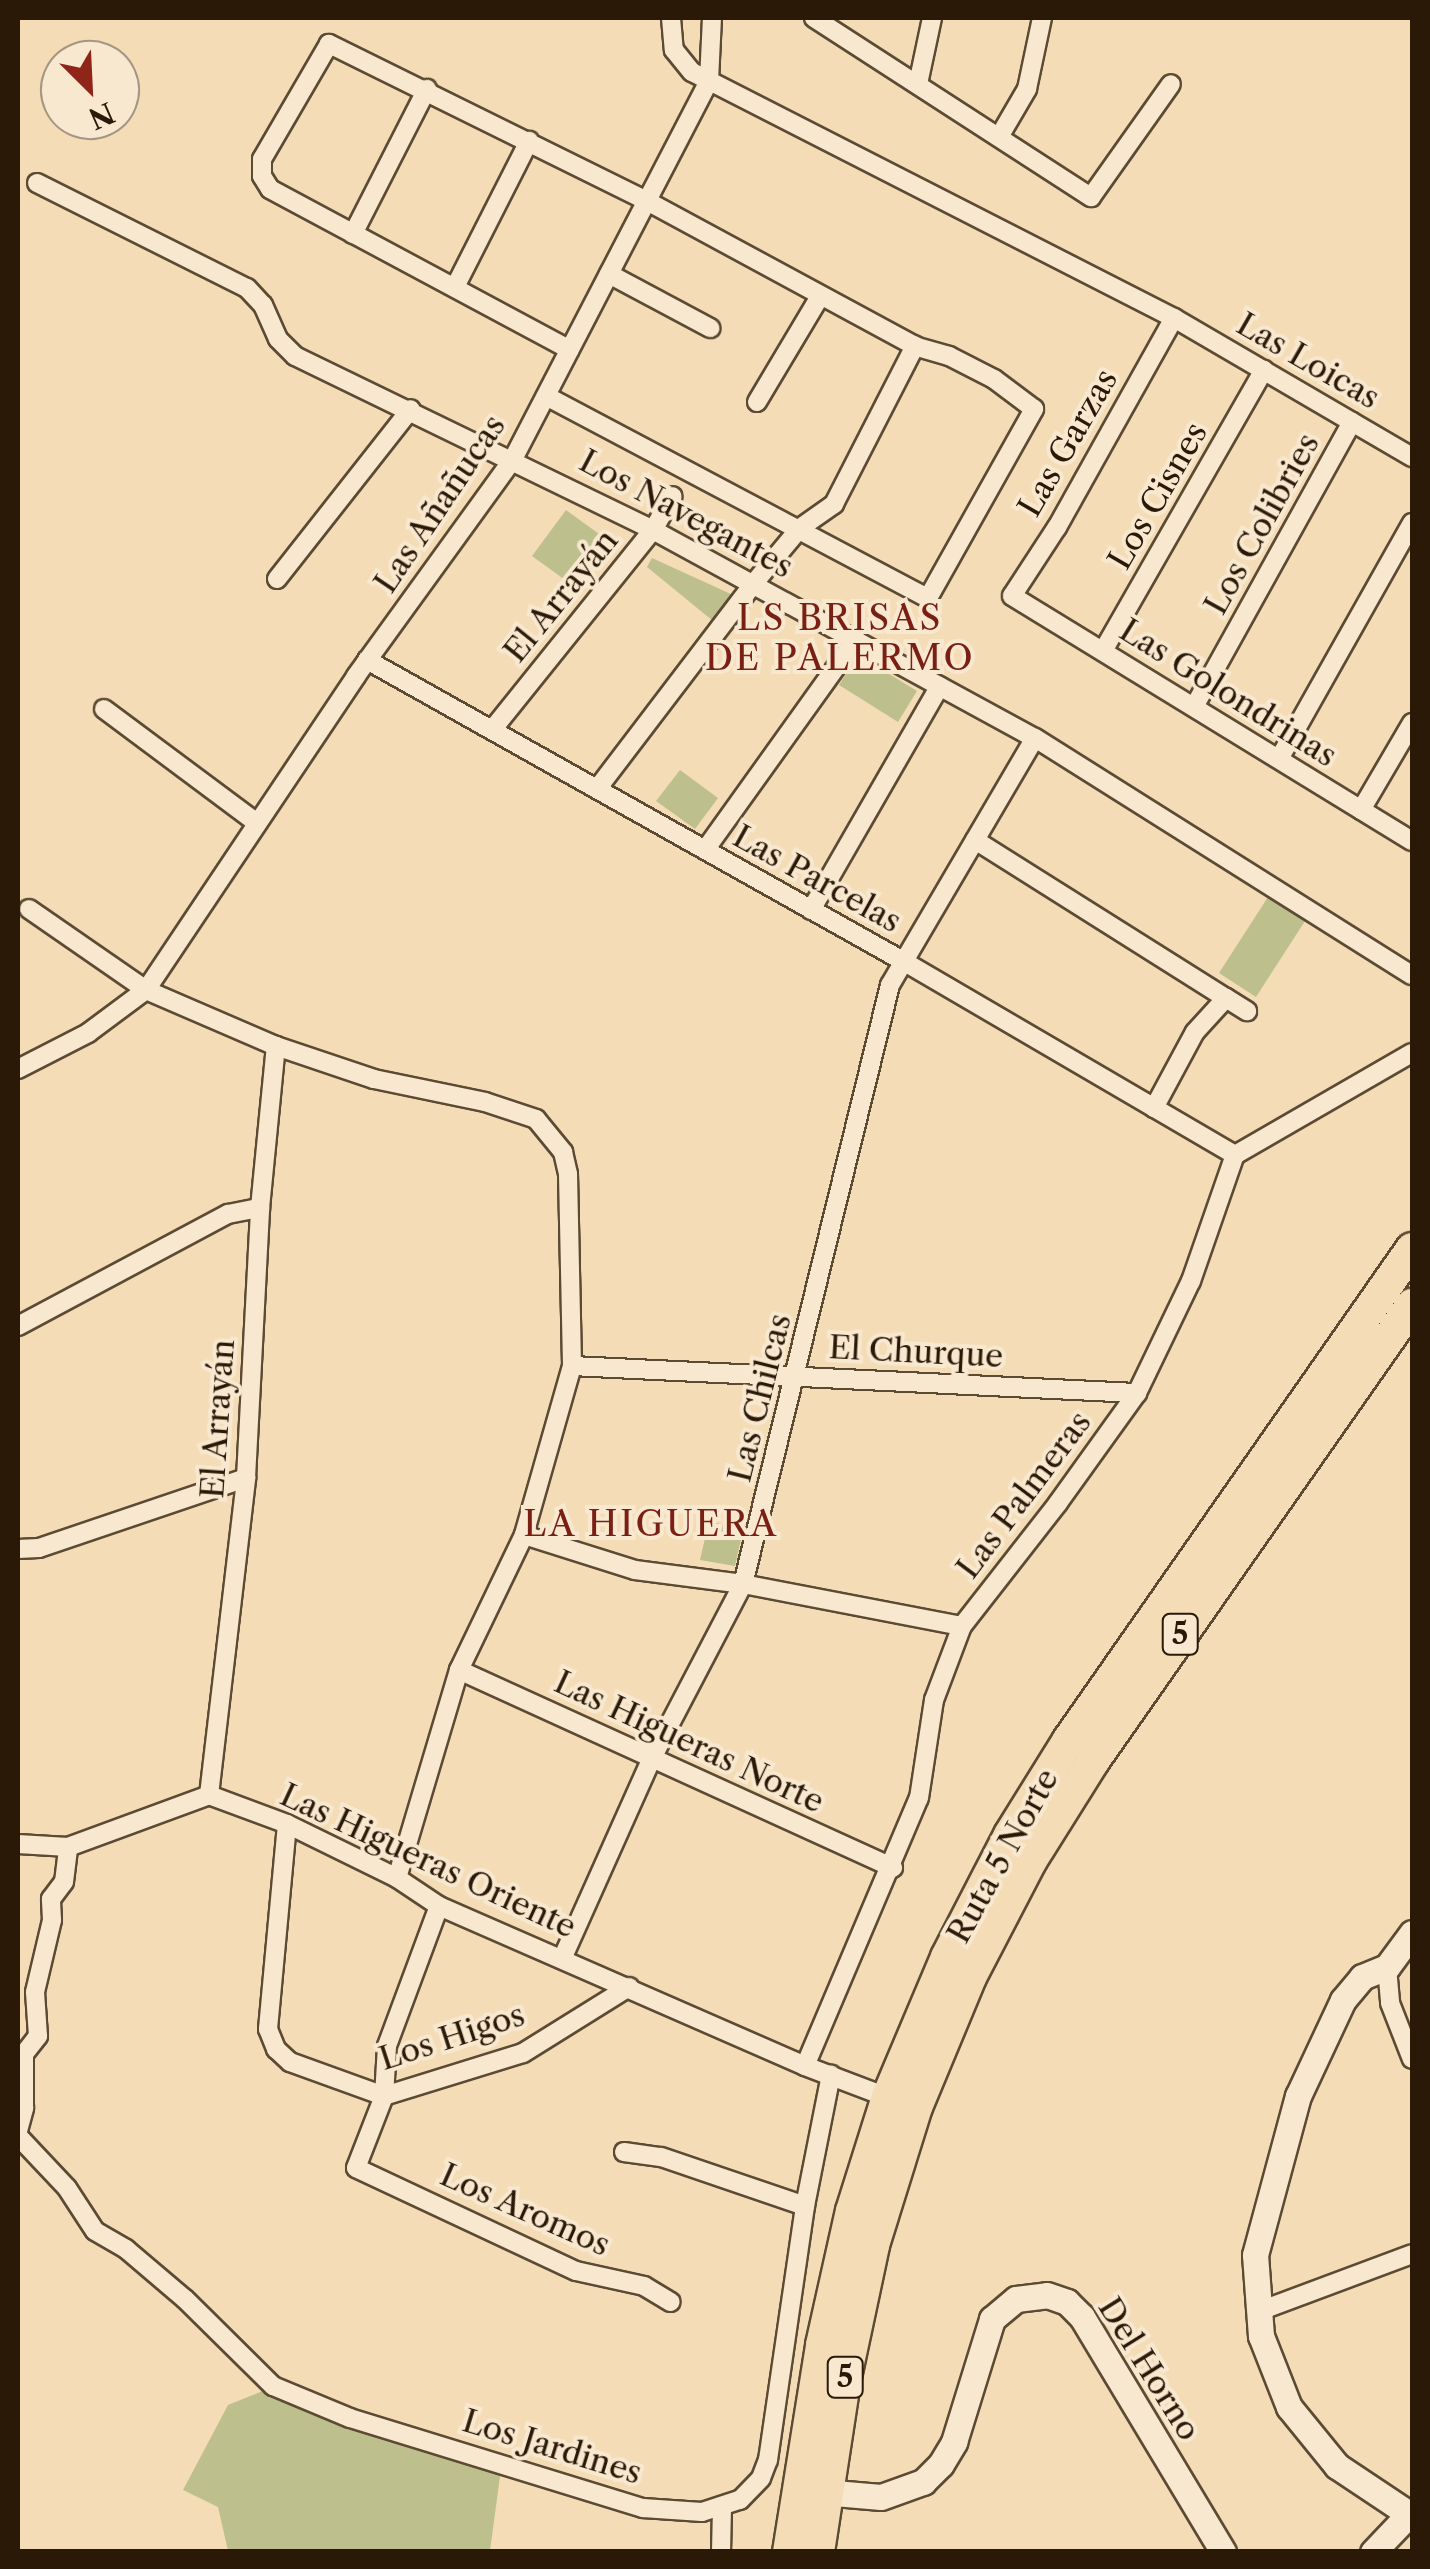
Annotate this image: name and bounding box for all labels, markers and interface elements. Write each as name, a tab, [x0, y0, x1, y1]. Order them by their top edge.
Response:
north arrow	[40, 40, 140, 140]
text: N	[83, 95, 119, 136]
street label: Las Loicas	[1230, 305, 1386, 417]
street label: Las Garzas	[1010, 362, 1126, 524]
street label: Las Añañucas	[366, 407, 514, 601]
street label: Los Cisnes	[1101, 416, 1215, 576]
street label: Los Colibries	[1196, 427, 1328, 621]
street label: Los Navegantes	[573, 442, 799, 586]
street label: El Arrayán	[496, 522, 626, 670]
district label: LS BRISAS DE PALERMO	[705, 597, 975, 679]
street label: Las Golondrinas	[1112, 611, 1344, 775]
street label: Las Parcelas	[726, 817, 908, 941]
street label: Las Chilcas	[721, 1310, 799, 1486]
street label: El Churque	[828, 1328, 1004, 1376]
street label: El Arrayán	[193, 1338, 243, 1500]
street label: Las Palmeras	[949, 1404, 1099, 1586]
district label: LA HIGUERA	[523, 1503, 779, 1545]
road number: 5	[1160, 1609, 1200, 1659]
street label: Las Higueras Norte	[548, 1663, 830, 1821]
street label: Ruta 5 Norte	[939, 1762, 1067, 1950]
street label: Las Higueras Oriente	[274, 1776, 582, 1946]
street label: Los Higos	[375, 1995, 529, 2079]
street label: Los Aromos	[434, 2155, 616, 2265]
street label: Del Horno	[1090, 2290, 1208, 2448]
road number: 5	[825, 2352, 865, 2402]
street label: Los Jardines	[458, 2402, 646, 2492]

